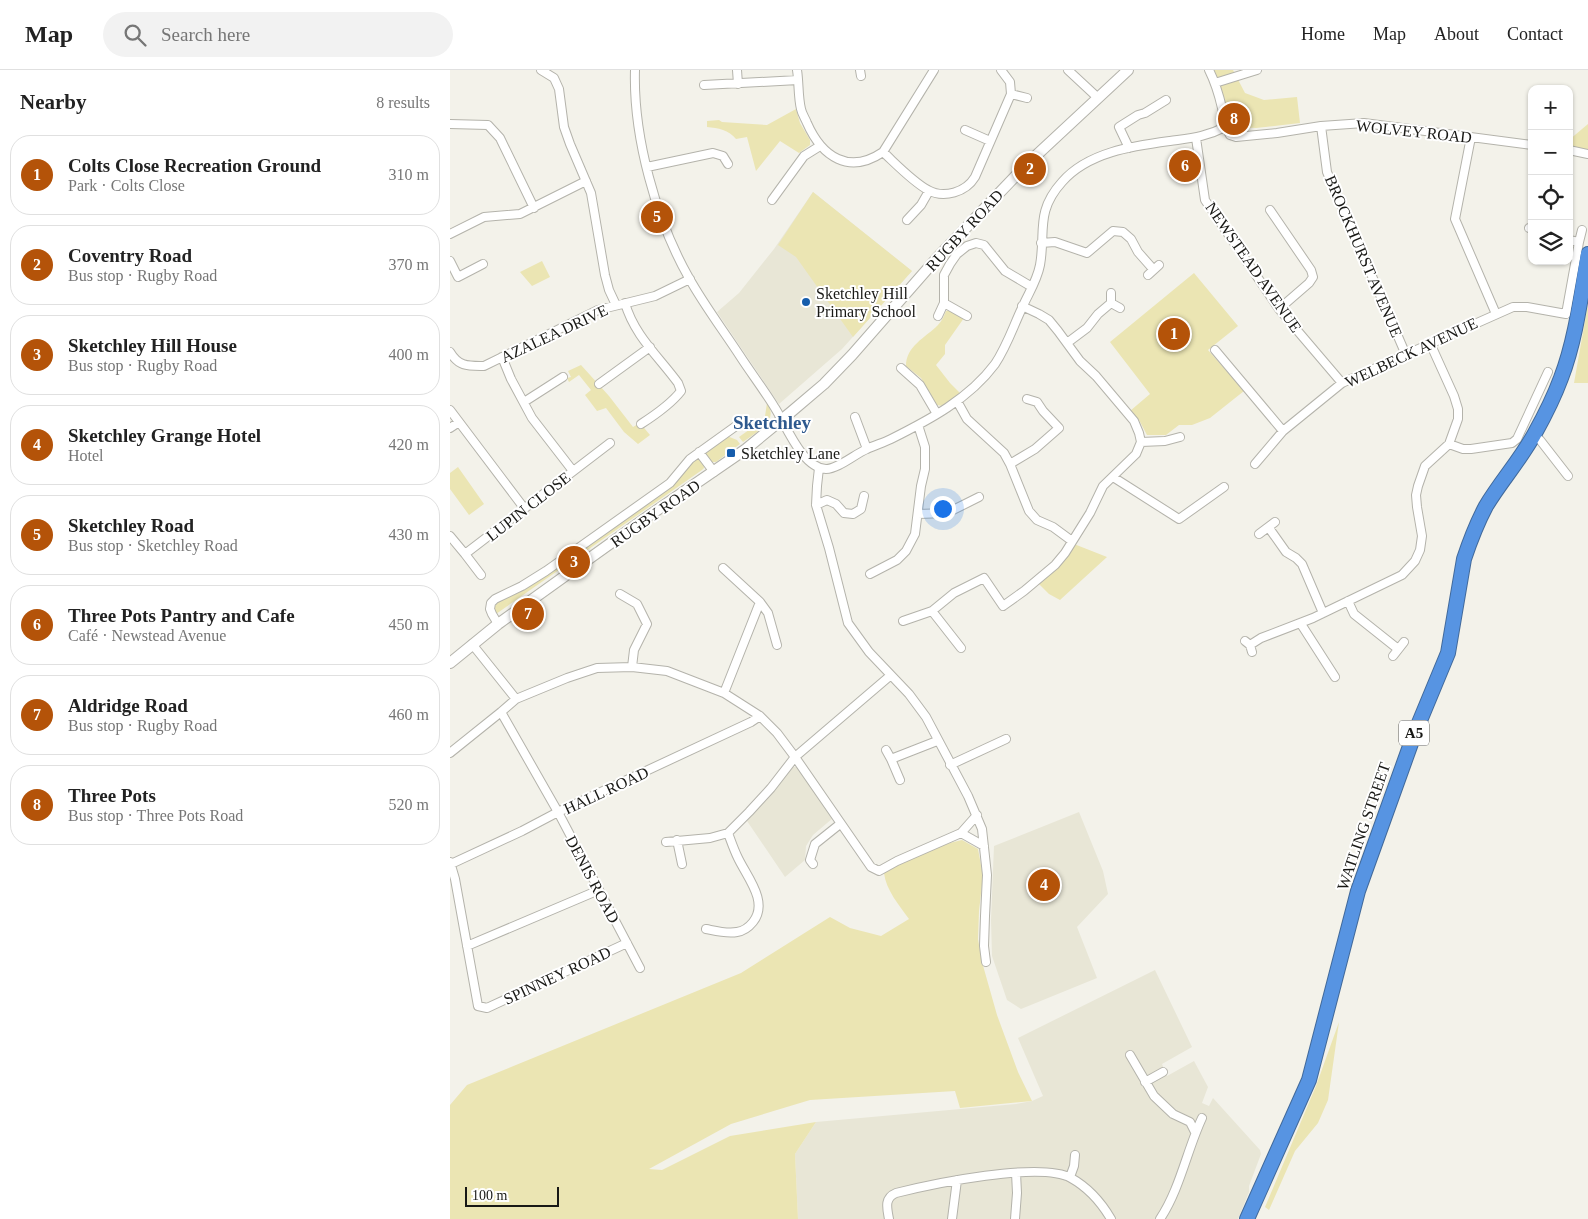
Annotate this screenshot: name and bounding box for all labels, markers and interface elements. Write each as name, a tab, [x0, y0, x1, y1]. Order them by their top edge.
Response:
search box	[103, 12, 453, 57]
text: Map	[25, 21, 73, 47]
icon: search	[121, 21, 149, 49]
text: Search here	[161, 24, 250, 45]
text: Home	[1301, 24, 1345, 44]
text: Map	[1373, 24, 1406, 44]
text: About	[1434, 24, 1479, 44]
text: Contact	[1507, 24, 1563, 44]
map controls	[1528, 85, 1573, 265]
button: +	[1528, 85, 1573, 130]
text: Nearby	[20, 90, 87, 114]
text: 8 results	[376, 94, 430, 111]
pin: 8	[1218, 100, 1250, 138]
street label: WOLVEY ROAD	[1355, 117, 1473, 146]
button: −	[1528, 130, 1573, 175]
pin: 6	[1169, 147, 1201, 185]
pin: 2	[1014, 150, 1046, 188]
text: Colts Close Recreation Ground	[68, 155, 321, 176]
text: 1	[33, 166, 41, 183]
text: 310 m	[389, 166, 429, 183]
street label: BROCKHURST AVENUE	[1322, 173, 1405, 340]
button: locate	[1528, 175, 1573, 220]
text: Park · Colts Close	[68, 177, 185, 194]
street label: RUGBY ROAD	[922, 186, 1006, 274]
pin: 5	[641, 198, 673, 236]
street label: NEWSTEAD AVENUE	[1202, 199, 1305, 336]
button: layers	[1528, 220, 1573, 265]
text: Coventry Road	[68, 245, 192, 266]
text: 2	[33, 256, 41, 273]
text: 370 m	[389, 256, 429, 273]
text: Bus stop · Rugby Road	[68, 267, 217, 284]
place label: Sketchley Hill Primary School	[816, 285, 917, 321]
marker: Sketchley Hill Primary School	[800, 296, 812, 308]
street label: AZALEA DRIVE	[498, 301, 610, 366]
street label: WELBECK AVENUE	[1342, 314, 1480, 391]
pin: 1	[1158, 315, 1190, 353]
text: Sketchley Hill House	[68, 335, 237, 356]
text: 3	[33, 346, 41, 363]
text: 400 m	[389, 346, 429, 363]
text: Bus stop · Rugby Road	[68, 357, 217, 374]
district label: Sketchley	[733, 412, 812, 433]
text: Sketchley Grange Hotel	[68, 425, 261, 446]
text: 4	[33, 436, 41, 453]
text: 420 m	[389, 436, 429, 453]
place label: Sketchley Lane	[741, 445, 840, 463]
text: Hotel	[68, 447, 104, 464]
marker: Sketchley Lane	[725, 447, 737, 459]
street label: LUPIN CLOSE	[483, 468, 574, 544]
street label: RUGBY ROAD	[608, 476, 703, 550]
your location	[930, 496, 956, 522]
text: Sketchley Road	[68, 515, 194, 536]
text: 5	[33, 526, 41, 543]
text: 430 m	[389, 526, 429, 543]
text: Bus stop · Sketchley Road	[68, 537, 238, 554]
pin: 3	[558, 543, 590, 581]
pin: 7	[512, 595, 544, 633]
text: Three Pots Pantry and Cafe	[68, 605, 295, 626]
text: 6	[33, 616, 41, 633]
text: 450 m	[389, 616, 429, 633]
text: Café · Newstead Avenue	[68, 627, 226, 644]
text: Aldridge Road	[68, 695, 188, 716]
text: 7	[33, 706, 41, 723]
text: 460 m	[389, 706, 429, 723]
text: Bus stop · Rugby Road	[68, 717, 217, 734]
road number: A5	[1399, 720, 1429, 746]
street label: WATLING STREET	[1334, 760, 1393, 892]
street label: HALL ROAD	[561, 763, 651, 817]
text: Three Pots	[68, 785, 156, 806]
text: 8	[33, 796, 41, 813]
text: 520 m	[389, 796, 429, 813]
text: Bus stop · Three Pots Road	[68, 807, 243, 824]
street label: DENIS ROAD	[562, 833, 623, 926]
pin: 4	[1028, 866, 1060, 904]
street label: SPINNEY ROAD	[501, 943, 614, 1008]
scale bar	[465, 1184, 559, 1207]
text: 100 m	[472, 1188, 507, 1203]

